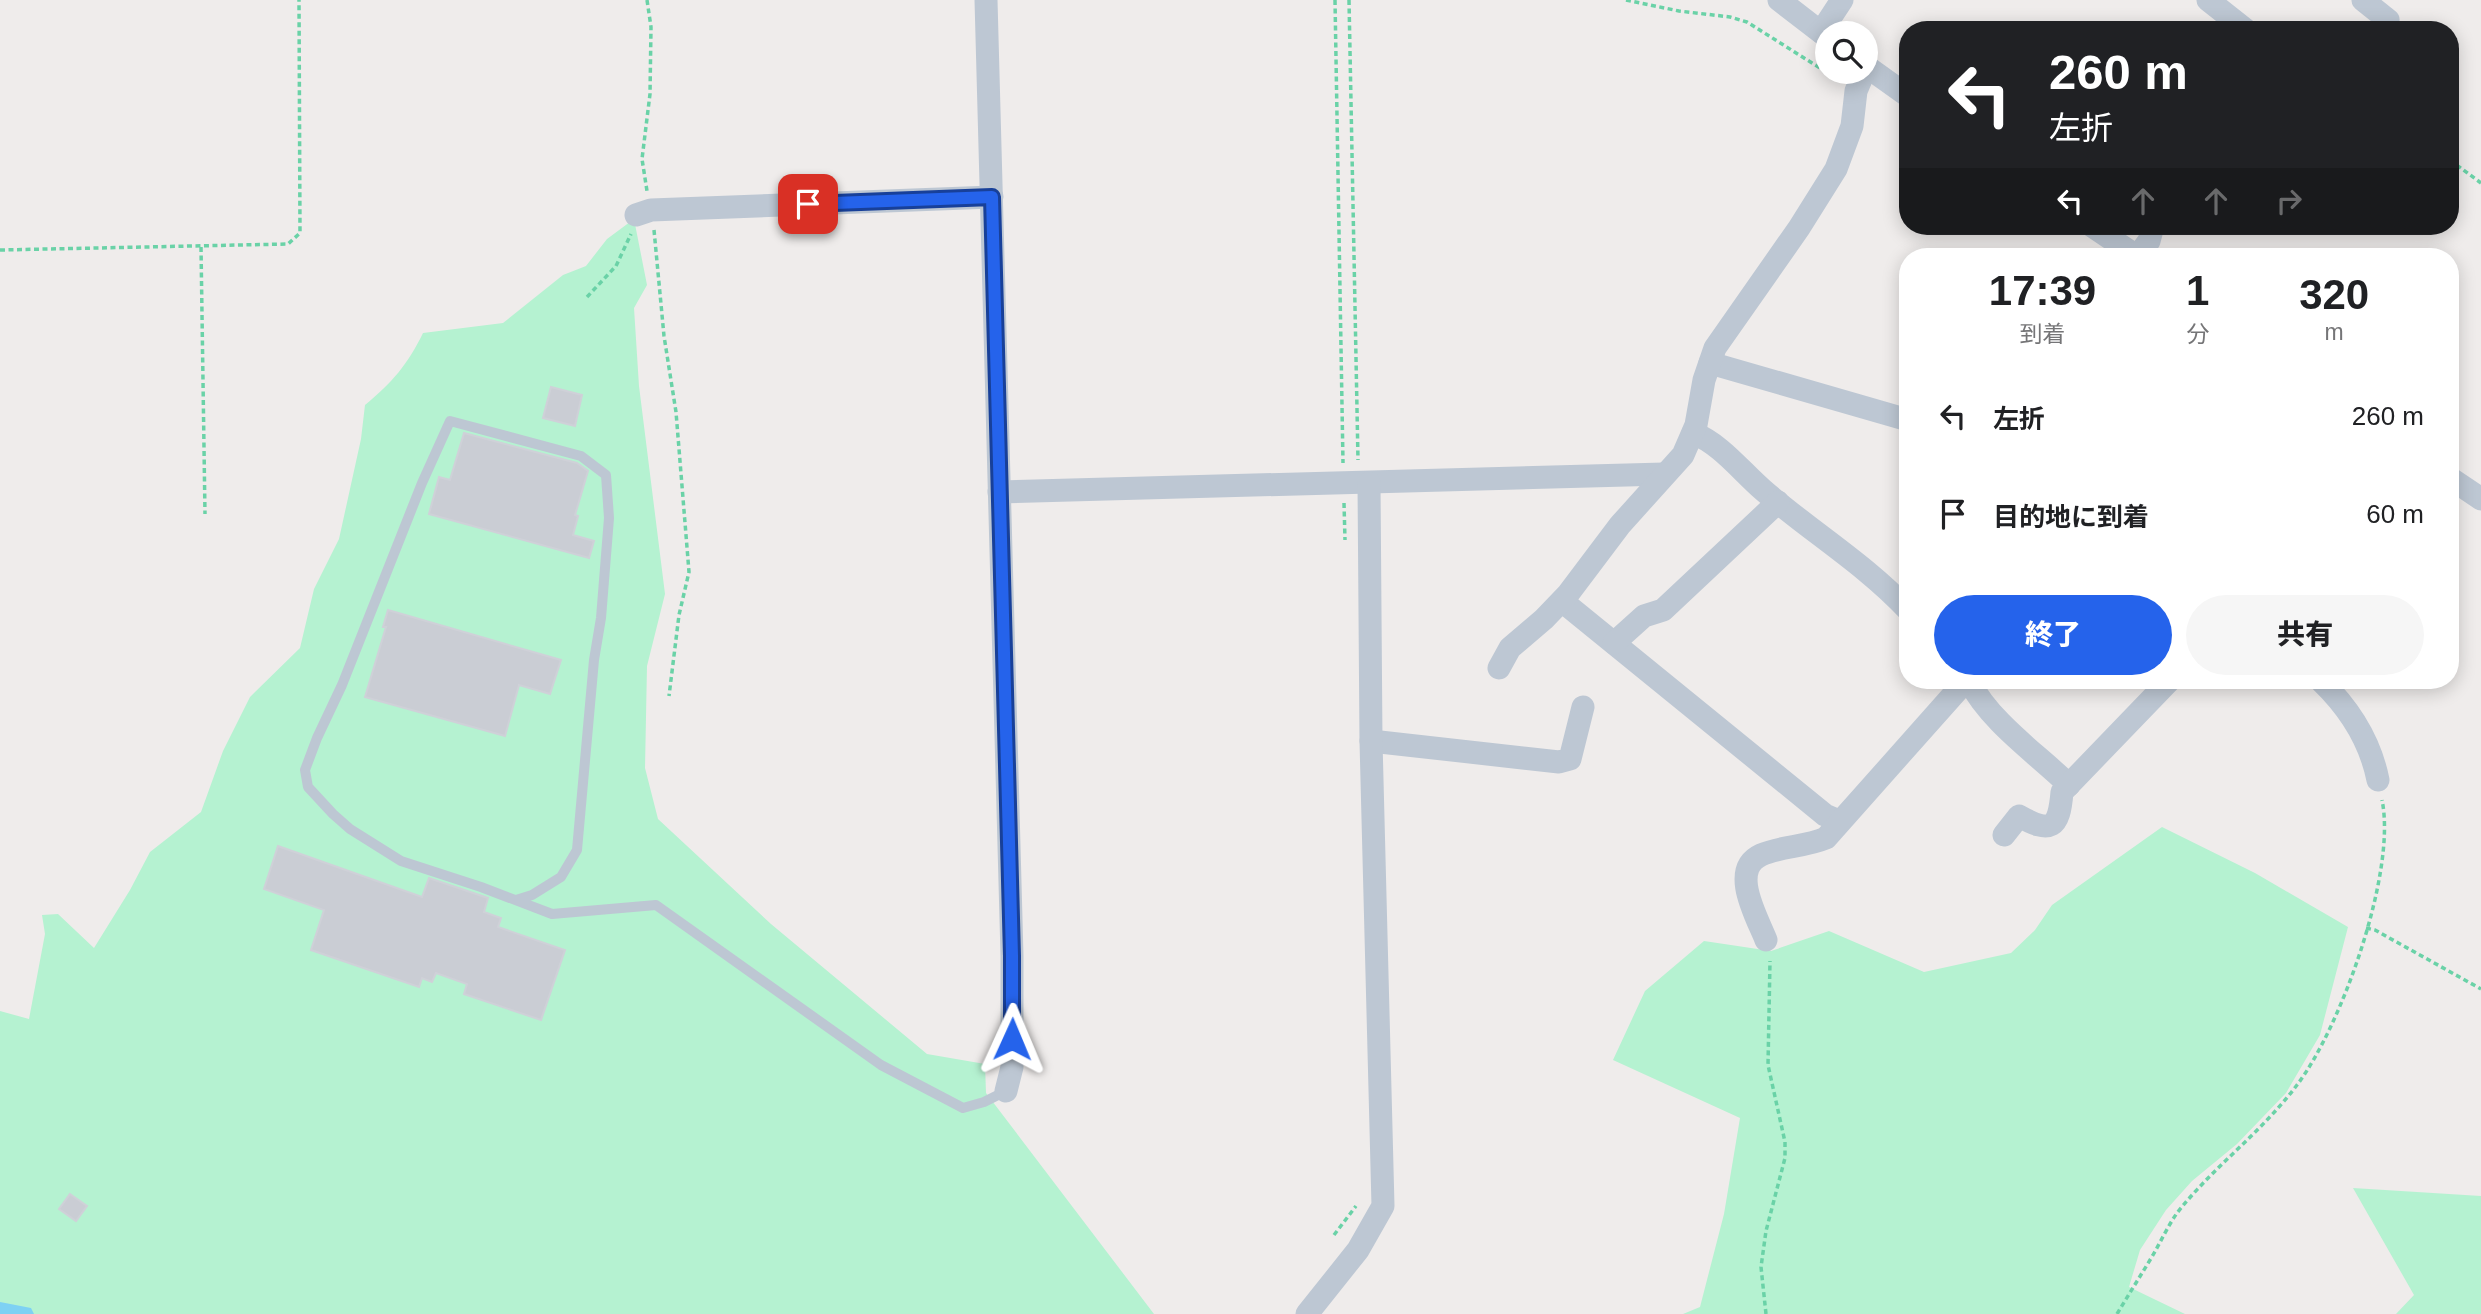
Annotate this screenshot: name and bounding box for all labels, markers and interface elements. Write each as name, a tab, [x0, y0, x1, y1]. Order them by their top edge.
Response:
map controls	[1815, 21, 1878, 84]
button: search	[1815, 21, 1878, 84]
text: 260 m	[2049, 45, 2188, 99]
icon: left	[1934, 49, 2025, 140]
text: 左折	[2049, 110, 2113, 146]
pin	[778, 174, 838, 234]
icon: left	[2051, 182, 2089, 220]
icon: ahead	[2124, 182, 2162, 220]
icon: ahead	[2197, 182, 2235, 220]
icon: right	[2270, 182, 2308, 220]
icon: arrive	[789, 185, 827, 223]
text: 17:39	[1989, 267, 2096, 314]
text: 1	[2186, 267, 2209, 314]
text: 320	[2299, 271, 2369, 318]
text: m	[2325, 319, 2344, 345]
text: 到着	[2019, 321, 2065, 347]
text: 分	[2186, 321, 2209, 347]
icon: left	[1934, 397, 1972, 435]
text: 260 m	[2352, 401, 2424, 431]
text: 左折	[1993, 404, 2045, 434]
icon: arrive	[1934, 495, 1972, 533]
text: 60 m	[2366, 499, 2424, 529]
text: 目的地に到着	[1993, 502, 2149, 532]
button: 終了	[1934, 595, 2172, 675]
button: 共有	[2186, 595, 2424, 675]
position arrow	[975, 1002, 1049, 1076]

